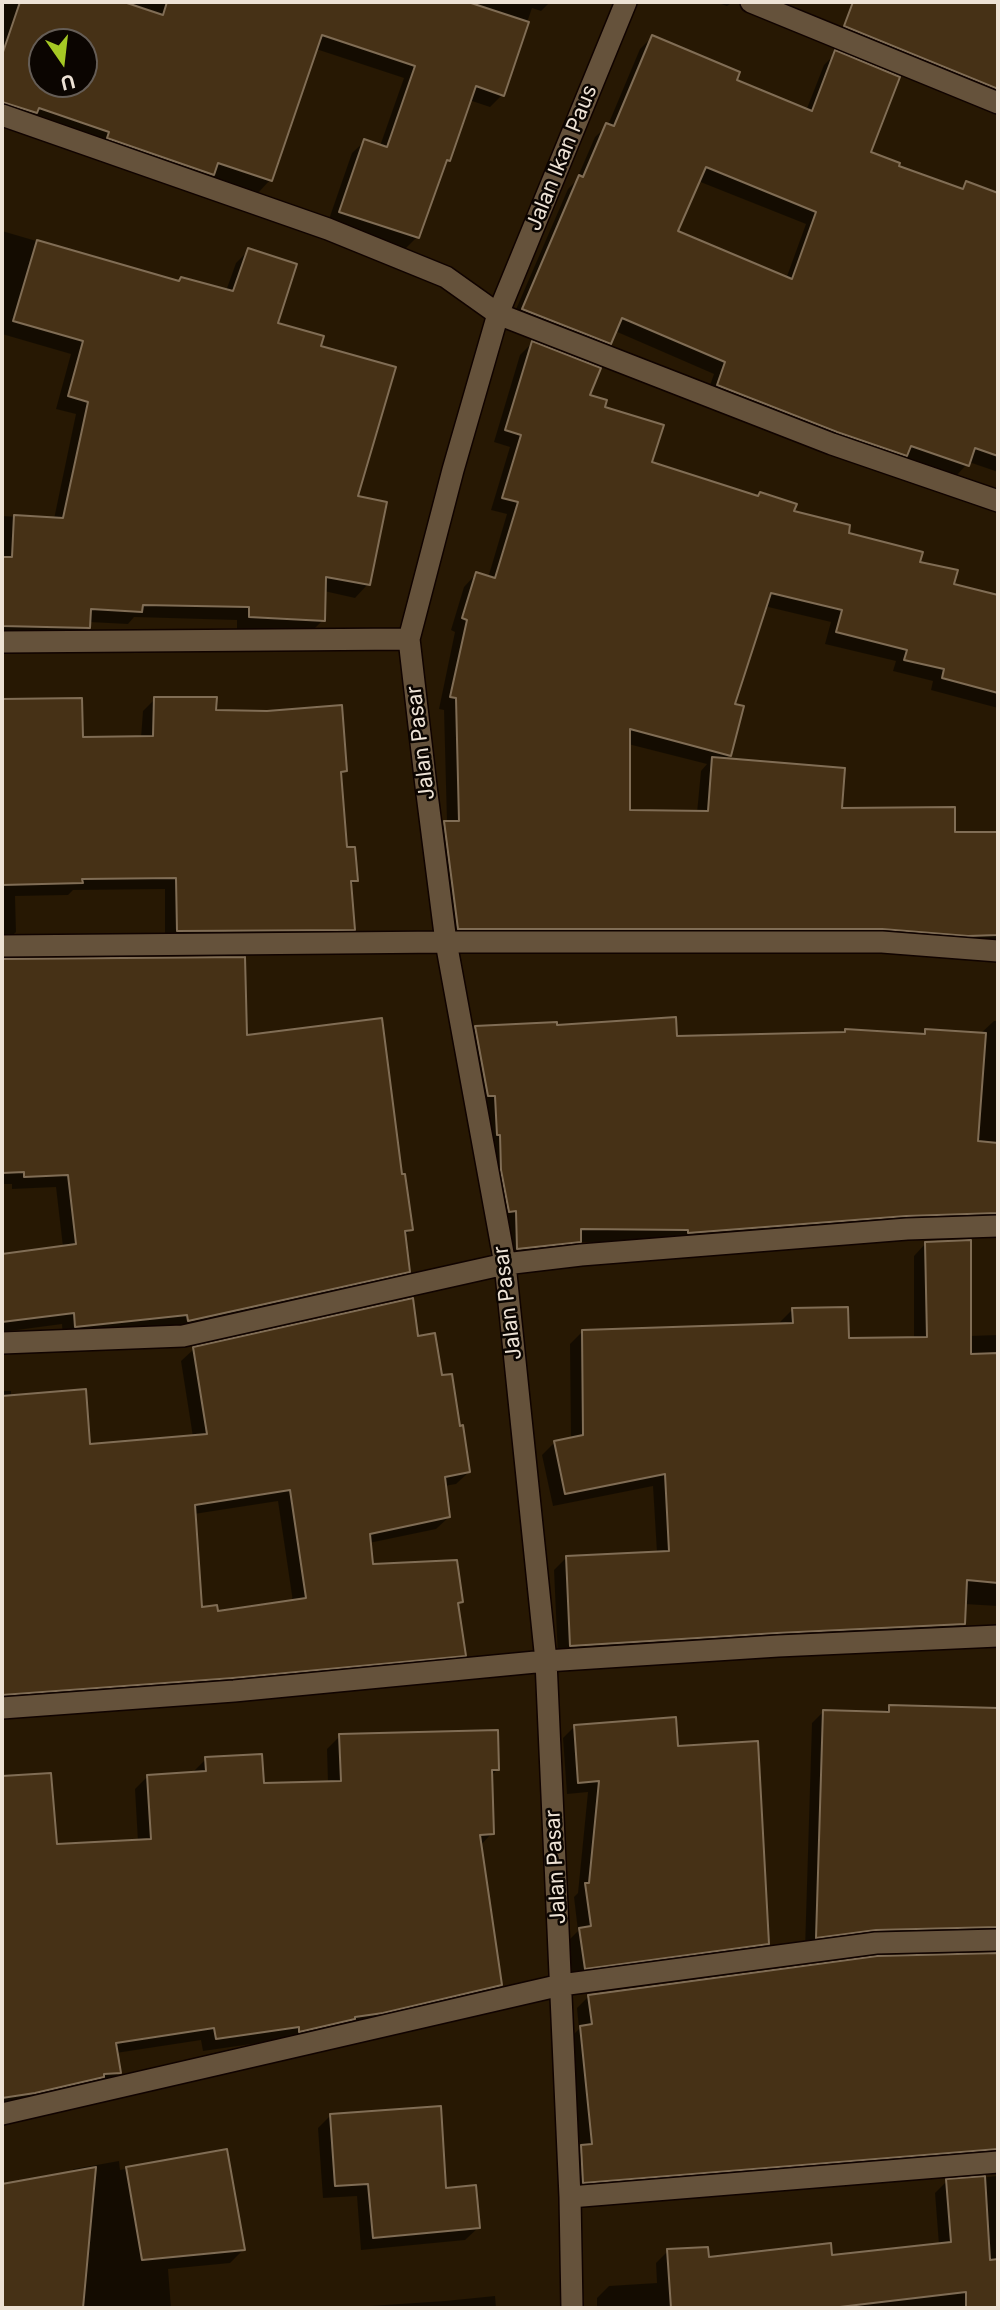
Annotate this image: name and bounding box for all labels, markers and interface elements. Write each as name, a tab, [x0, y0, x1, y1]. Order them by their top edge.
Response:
north arrow	[28, 28, 98, 98]
text: U	[58, 69, 77, 95]
street label: Jalan Ikan Paus	[521, 81, 603, 235]
street label: Jalan Pasar	[401, 684, 441, 802]
street label: Jalan Pasar	[488, 1244, 528, 1362]
street label: Jalan Pasar	[540, 1809, 572, 1925]

